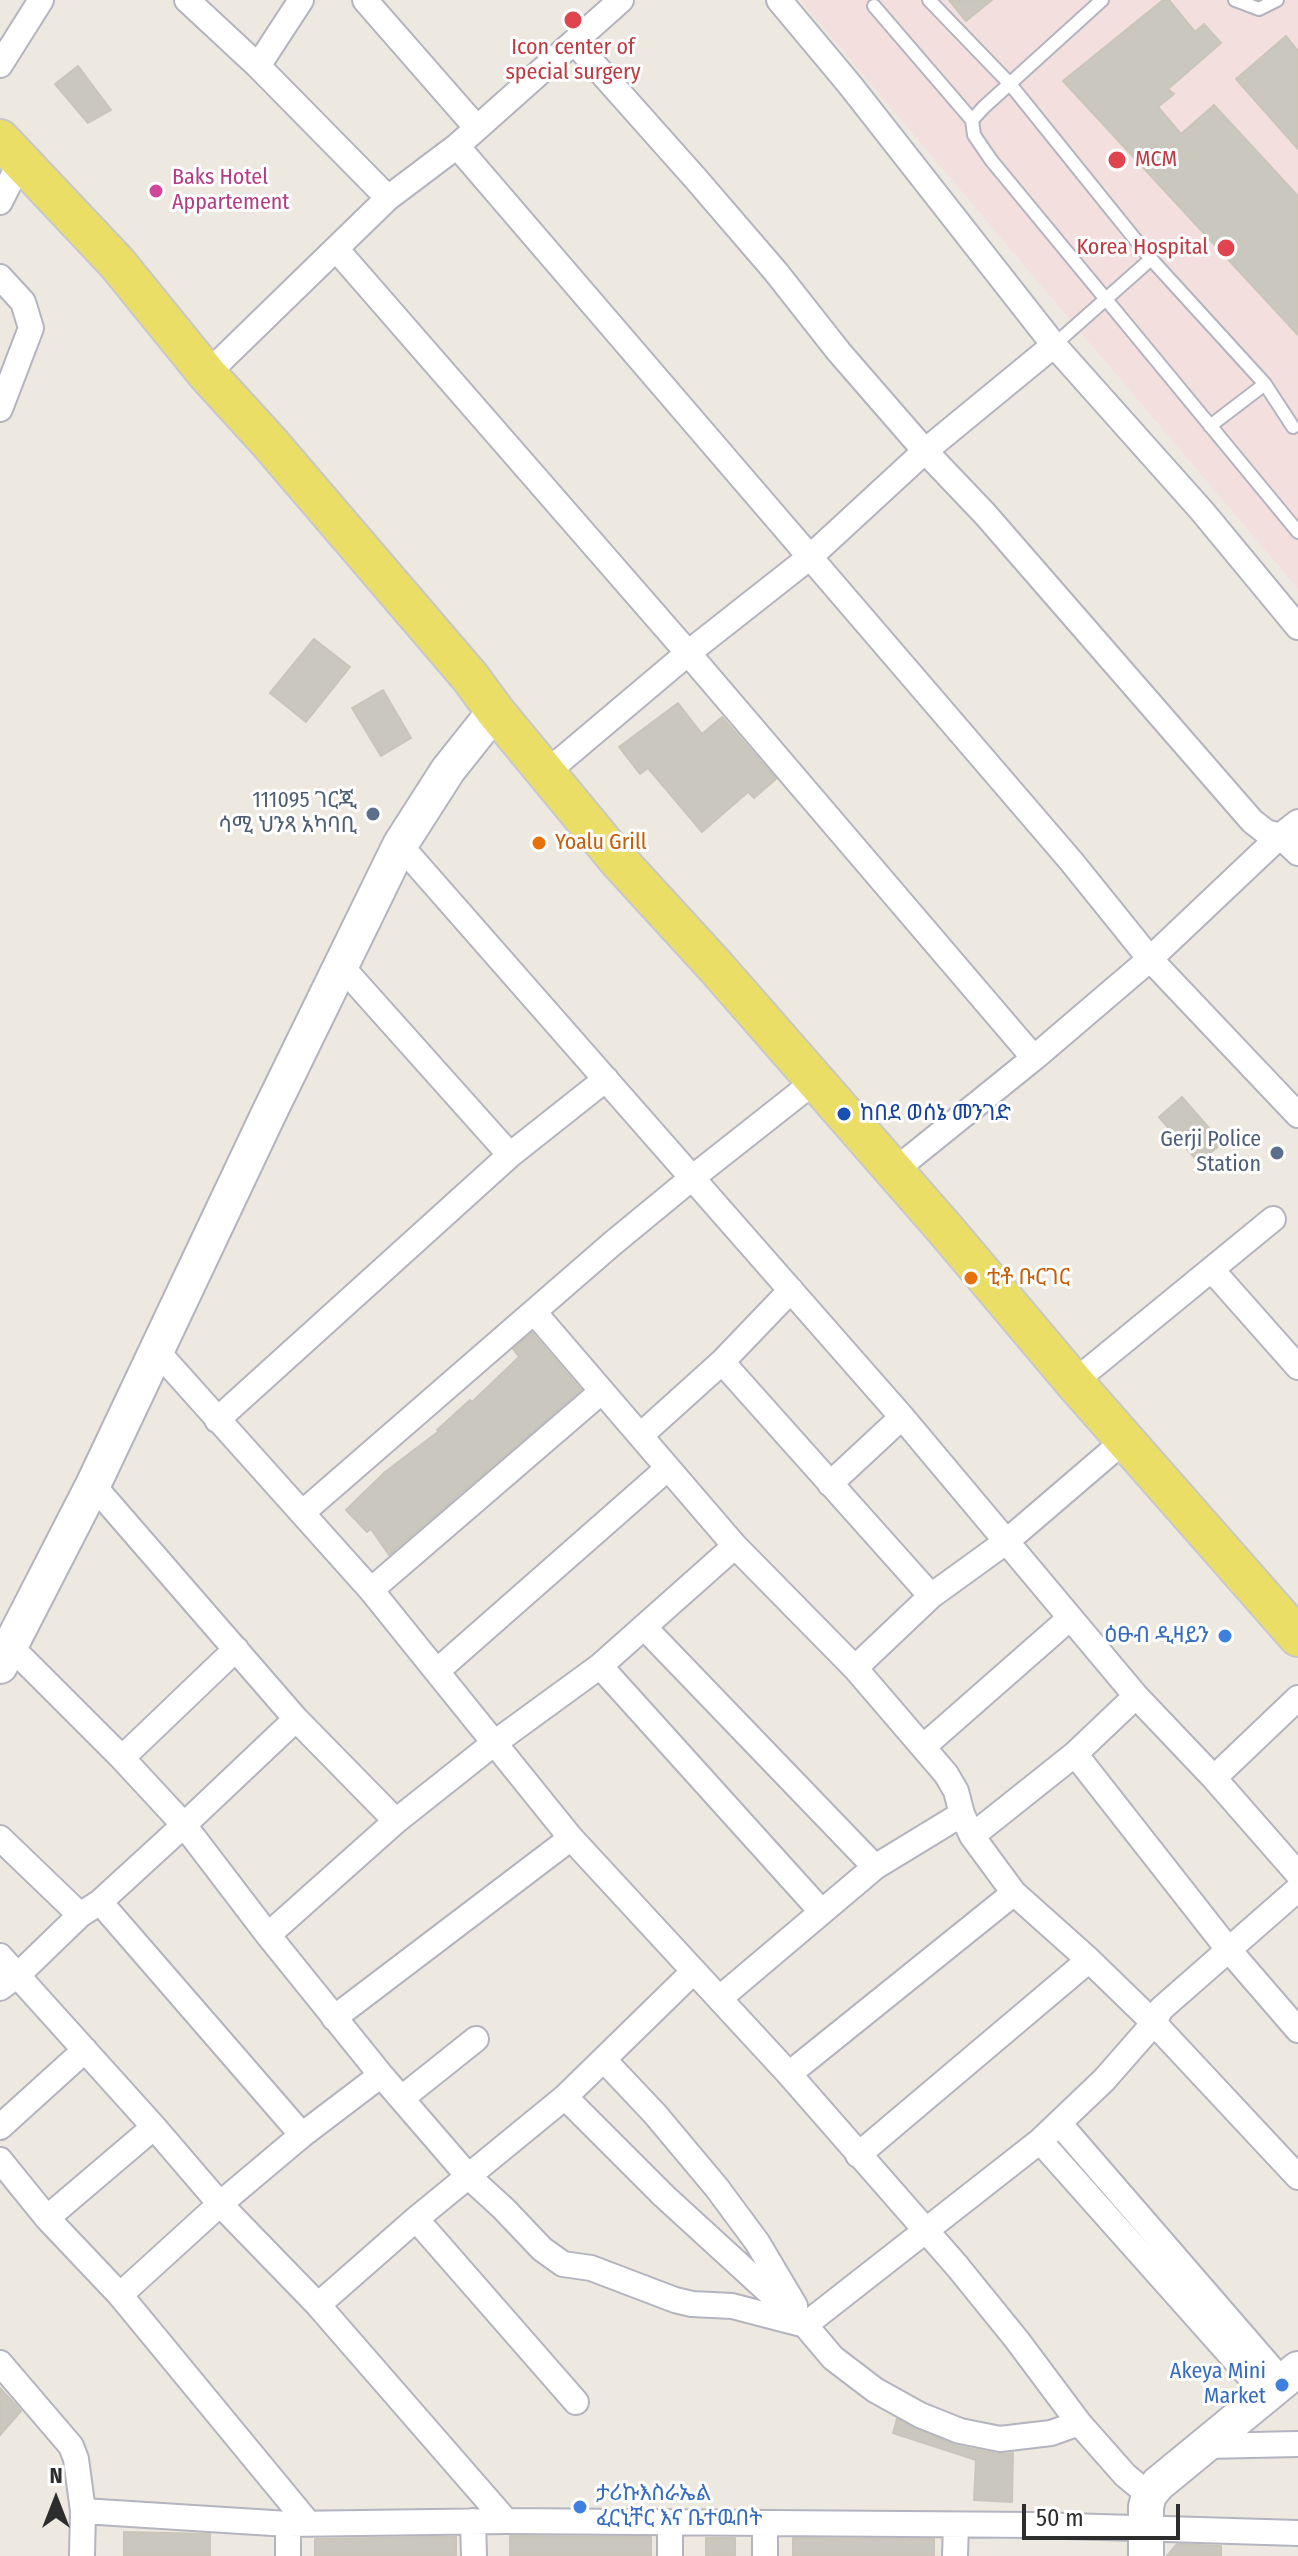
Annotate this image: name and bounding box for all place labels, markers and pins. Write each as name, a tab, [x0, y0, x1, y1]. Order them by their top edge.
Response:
marker: Icon center of special surgery	[562, 9, 584, 31]
place label: Icon center of special surgery	[505, 35, 641, 86]
place label: MCM	[1135, 147, 1177, 173]
marker: MCM	[1106, 149, 1128, 171]
place label: Baks Hotel Appartement	[172, 165, 290, 216]
marker: Baks Hotel Appartement	[147, 182, 165, 200]
place label: Korea Hospital	[1076, 235, 1208, 261]
marker: Korea Hospital	[1215, 237, 1237, 259]
place label: 111095 ገርጂ ሳሚ ህንጻ አካባቢ	[218, 788, 357, 840]
marker: 111095 ገርጂ ሳሚ ህንጻ አካባቢ	[364, 805, 382, 823]
place label: Yoalu Grill	[555, 830, 647, 856]
marker: Yoalu Grill	[530, 834, 548, 852]
place label: ከበደ ወሰኔ መንገድ	[860, 1101, 1011, 1127]
marker: ከበደ ወሰኔ መንገድ	[835, 1105, 853, 1123]
place label: Gerji Police Station	[1160, 1127, 1261, 1178]
marker: Gerji Police Station	[1268, 1144, 1286, 1162]
place label: ቲቶ ቡርገር	[987, 1265, 1070, 1291]
marker: ቲቶ ቡርገር	[962, 1269, 980, 1287]
place label: ዕፁብ ዲዛይን	[1104, 1623, 1209, 1649]
marker: ዕፁብ ዲዛይን	[1216, 1627, 1234, 1645]
place label: Akeya Mini Market	[1170, 2359, 1266, 2410]
marker: Akeya Mini Market	[1273, 2376, 1291, 2394]
place label: ታሪኩእስራኤል ፈርኒቸር እና ቤተዉበት	[596, 2481, 762, 2532]
marker: ታሪኩእስራኤል ፈርኒቸር እና ቤተዉበት	[571, 2498, 589, 2516]

